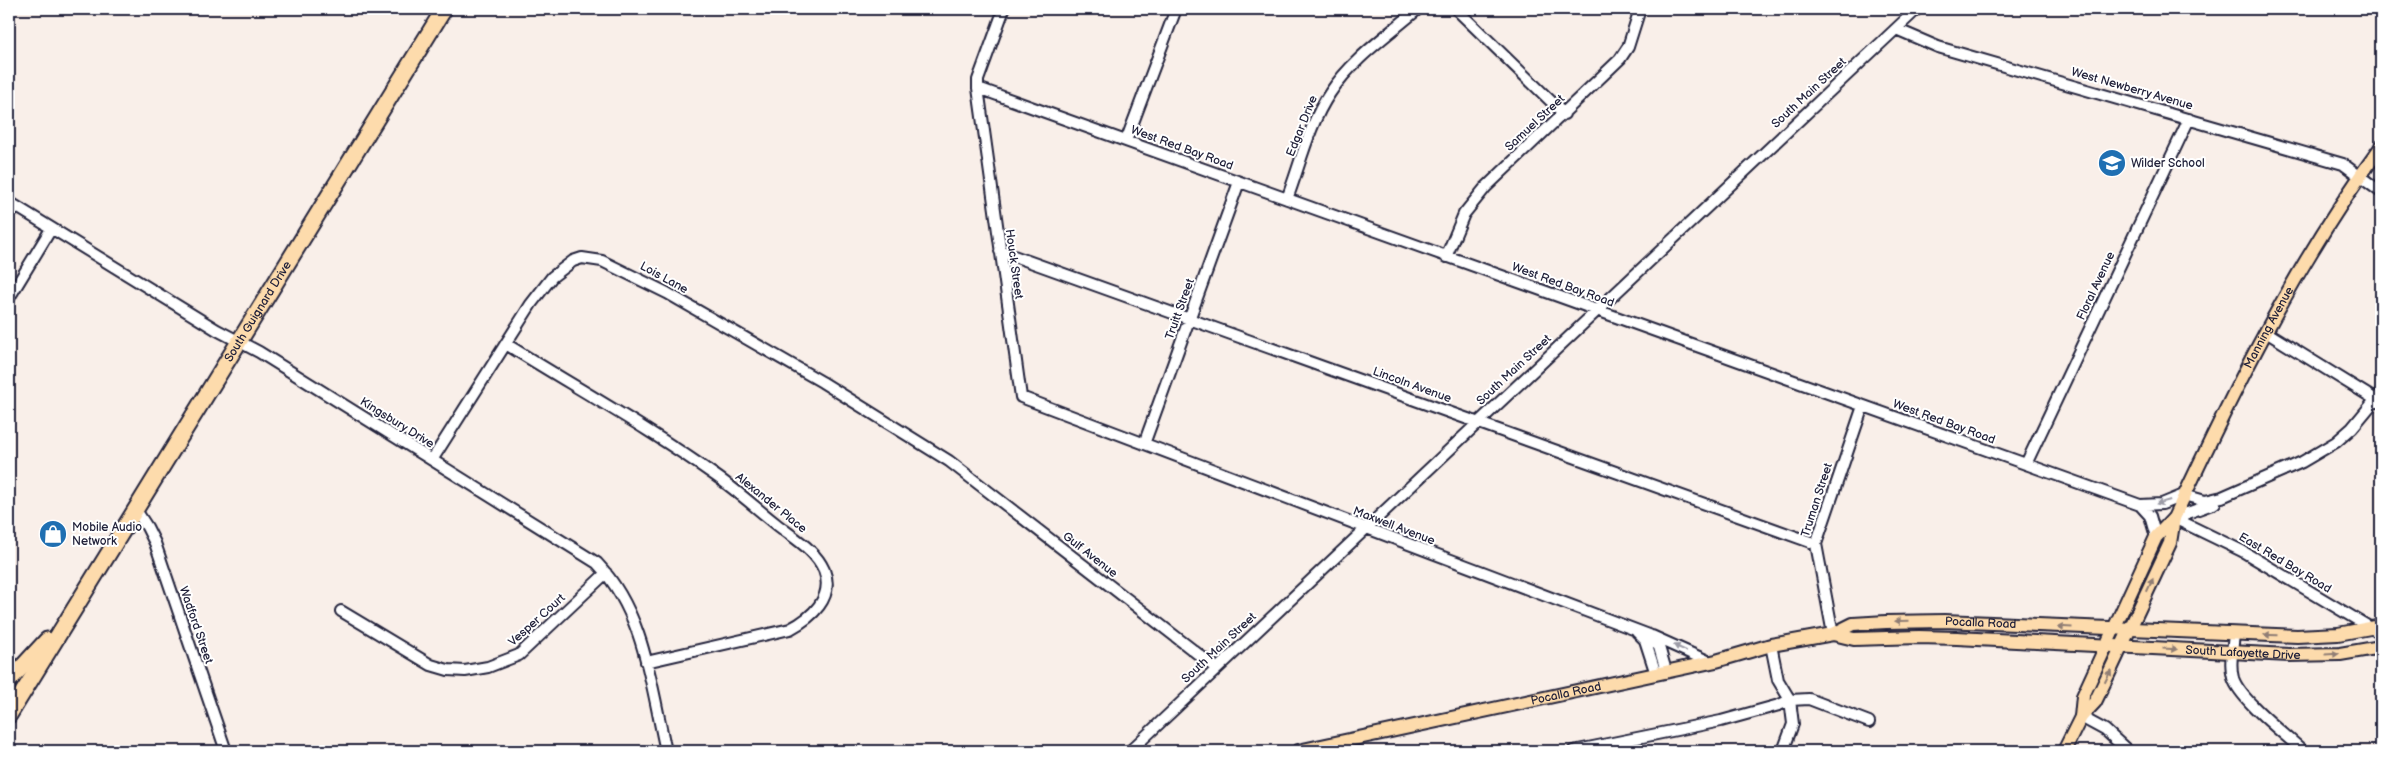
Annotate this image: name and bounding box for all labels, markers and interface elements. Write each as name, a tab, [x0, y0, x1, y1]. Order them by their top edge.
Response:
street label: South Main Street	[1768, 54, 1850, 132]
street label: West Newberry Avenue	[2070, 64, 2194, 114]
street label: Samuel Street	[1502, 91, 1568, 155]
street label: Edgar Drive	[1283, 93, 1321, 159]
street label: West Red Bay Road	[1129, 122, 1235, 174]
school or university icon: Wilder School	[2097, 148, 2127, 178]
place label: Wilder School	[2131, 156, 2205, 171]
street label: Houck Street	[1002, 228, 1026, 300]
street label: Floral Avenue	[2074, 249, 2118, 323]
street label: South Guignard Drive	[221, 258, 294, 365]
street label: Lois Lane	[637, 259, 691, 297]
street label: West Red Bay Road	[1510, 259, 1616, 311]
street label: Truitt Street	[1162, 276, 1198, 342]
street label: Manning Avenue	[2240, 284, 2297, 371]
street label: South Main Street	[1473, 331, 1555, 409]
street label: Lincoln Avenue	[1371, 364, 1453, 406]
street label: Kingsbury Drive	[357, 394, 437, 452]
street label: West Red Bay Road	[1891, 396, 1997, 448]
street label: Truman Street	[1798, 461, 1836, 539]
street label: Alexander Place	[732, 470, 810, 536]
one-way arrow	[2155, 499, 2170, 507]
street label: Maxwell Avenue	[1351, 503, 1437, 549]
shop icon: Mobile Audio Network	[38, 519, 68, 549]
place label: Mobile Audio Network	[72, 520, 142, 549]
street label: Gulf Avenue	[1060, 529, 1120, 581]
street label: East Red Bay Road	[2236, 529, 2334, 597]
one-way arrow	[2146, 578, 2154, 592]
street label: Wadford Street	[176, 584, 216, 666]
street label: Vesper Court	[506, 590, 569, 649]
street label: South Main Street	[1178, 609, 1260, 687]
street label: Pocalla Road	[1945, 614, 2017, 632]
one-way arrow	[1894, 617, 1910, 625]
one-way arrow	[2056, 622, 2072, 630]
one-way arrow	[2263, 631, 2279, 639]
street label: South Lafayette Drive	[2185, 642, 2301, 663]
one-way arrow	[1673, 644, 1687, 652]
one-way arrow	[2162, 646, 2178, 654]
one-way arrow	[2325, 650, 2341, 658]
one-way arrow	[2103, 669, 2112, 684]
street label: Pocalla Road	[1529, 678, 1602, 708]

